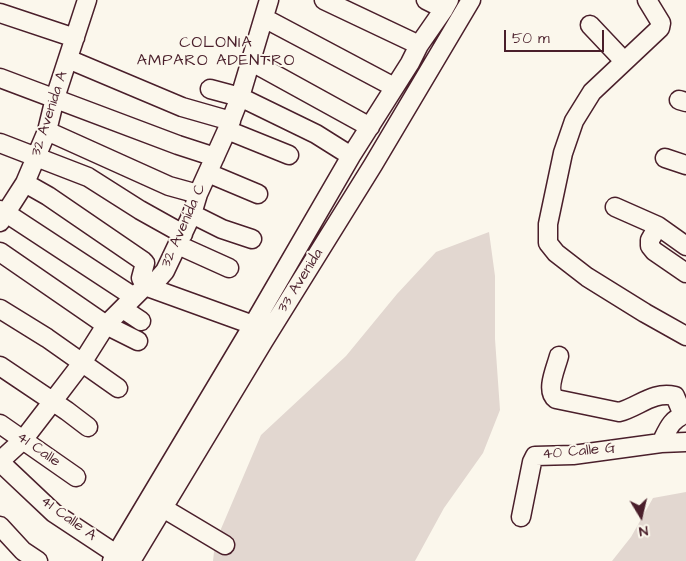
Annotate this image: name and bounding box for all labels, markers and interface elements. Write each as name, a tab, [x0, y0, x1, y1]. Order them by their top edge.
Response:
scale bar	[506, 20, 606, 52]
text: 50 m	[512, 28, 550, 49]
district label: COLONIA AMPARO ADENTRO	[135, 34, 297, 72]
street label: 32 Avenida A	[28, 69, 72, 159]
street label: 32 Avenida C	[158, 181, 210, 271]
street label: 33 Avenida	[274, 246, 328, 316]
street label: 41 Calle	[13, 429, 63, 471]
street label: 40 Calle G	[542, 440, 616, 464]
north arrow	[616, 491, 666, 541]
street label: 41 Calle A	[36, 493, 100, 545]
text: N	[637, 520, 649, 541]

